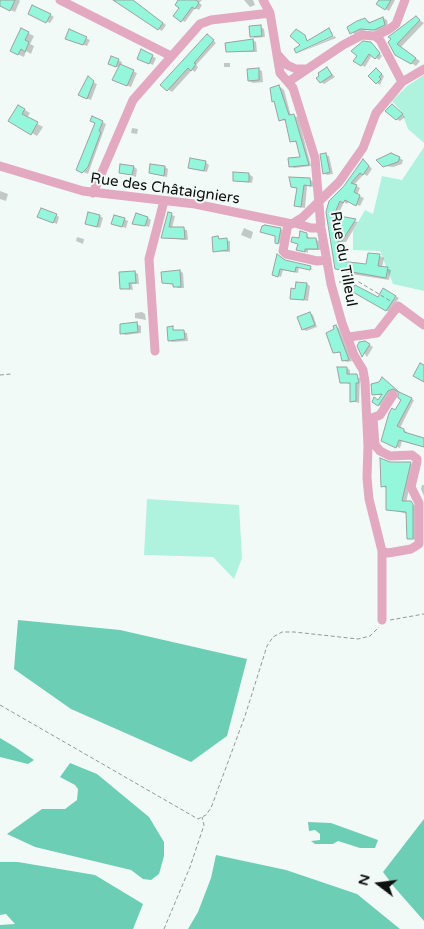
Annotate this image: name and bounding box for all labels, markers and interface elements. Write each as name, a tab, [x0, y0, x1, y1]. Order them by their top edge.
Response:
street label: Rue des Châtaigniers	[89, 170, 241, 208]
street label: Rue du Tilleul	[326, 210, 360, 308]
north arrow	[354, 859, 404, 909]
text: N	[354, 872, 374, 888]

